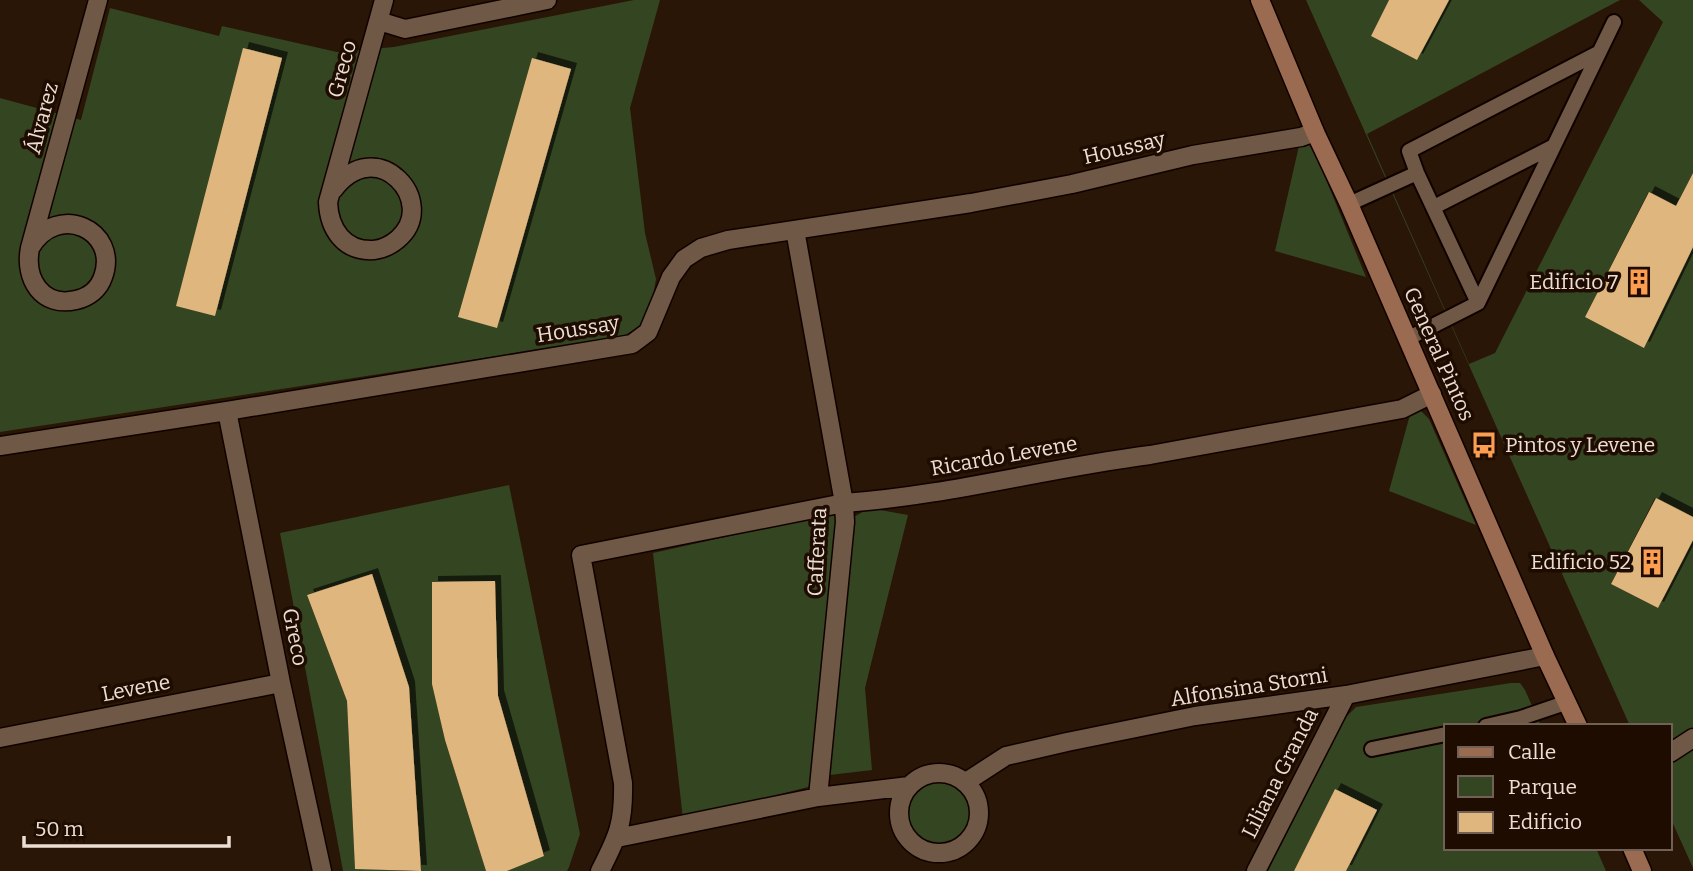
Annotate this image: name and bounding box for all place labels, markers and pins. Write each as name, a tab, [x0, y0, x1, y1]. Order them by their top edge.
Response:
building icon: Edificio 7	[1624, 267, 1654, 297]
place label: Edificio 7	[1529, 269, 1618, 295]
bus stop icon: Pintos y Levene	[1469, 430, 1499, 460]
place label: Pintos y Levene	[1505, 432, 1655, 458]
building icon: Edificio 52	[1637, 547, 1667, 577]
place label: Edificio 52	[1530, 549, 1631, 575]

